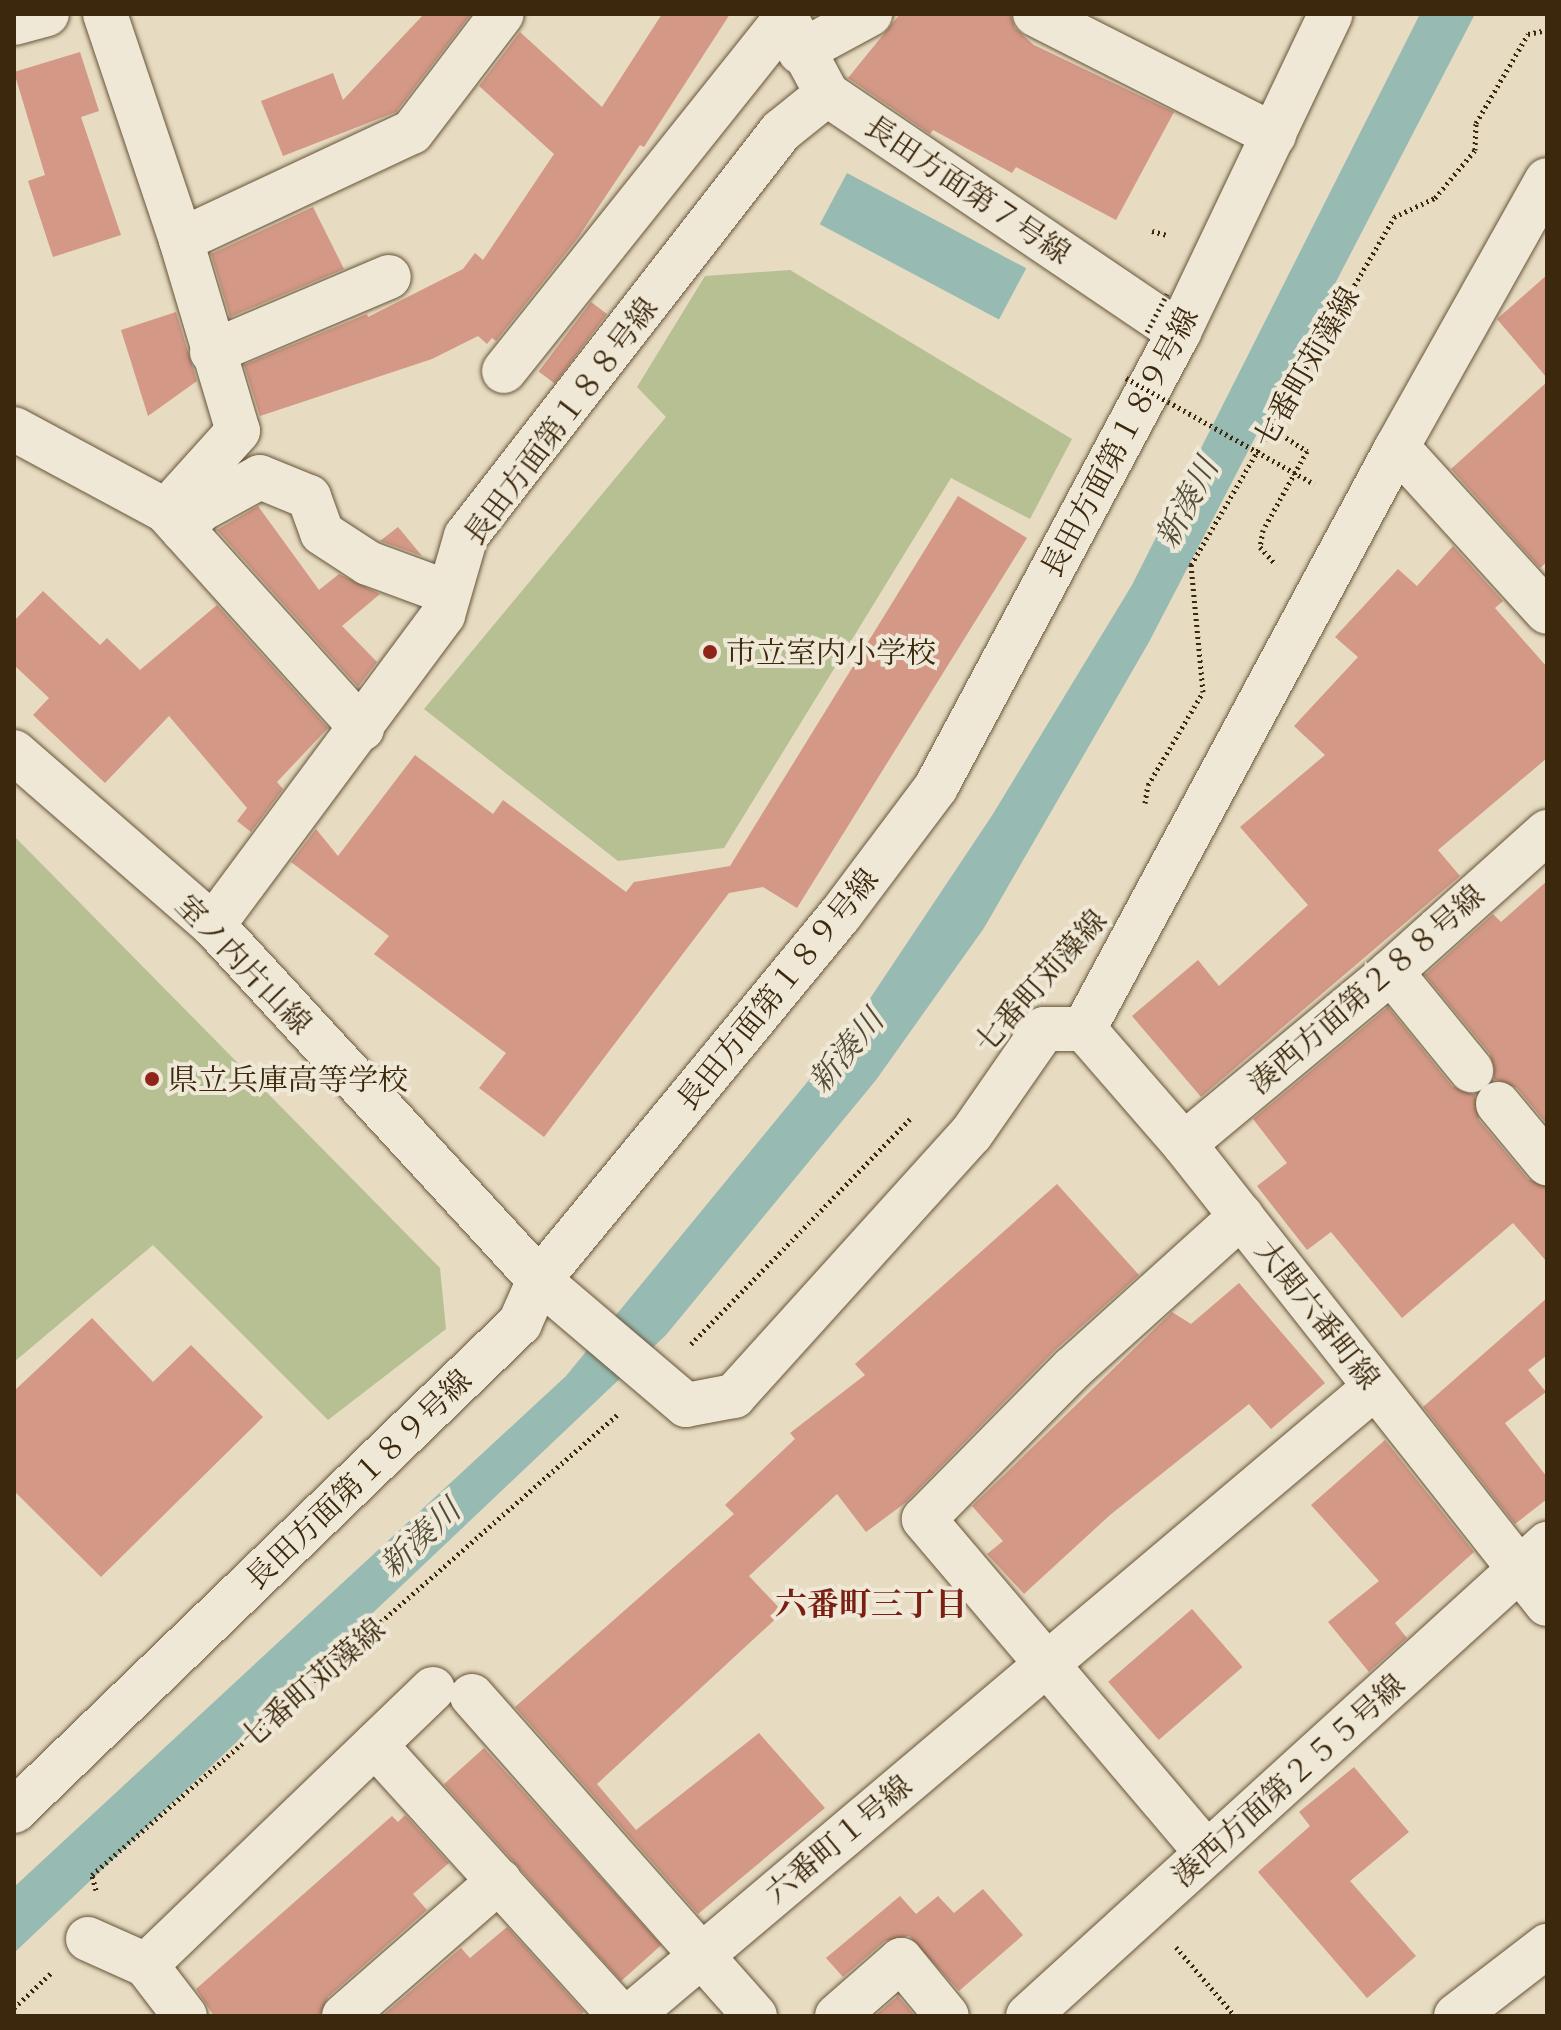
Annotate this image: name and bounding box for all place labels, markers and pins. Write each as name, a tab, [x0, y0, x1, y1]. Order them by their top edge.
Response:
place label: 市立室内小学校	[726, 634, 936, 670]
marker: 市立室内小学校	[701, 643, 719, 661]
place label: 県立兵庫高等学校	[168, 1061, 408, 1097]
marker: 県立兵庫高等学校	[143, 1070, 161, 1088]

